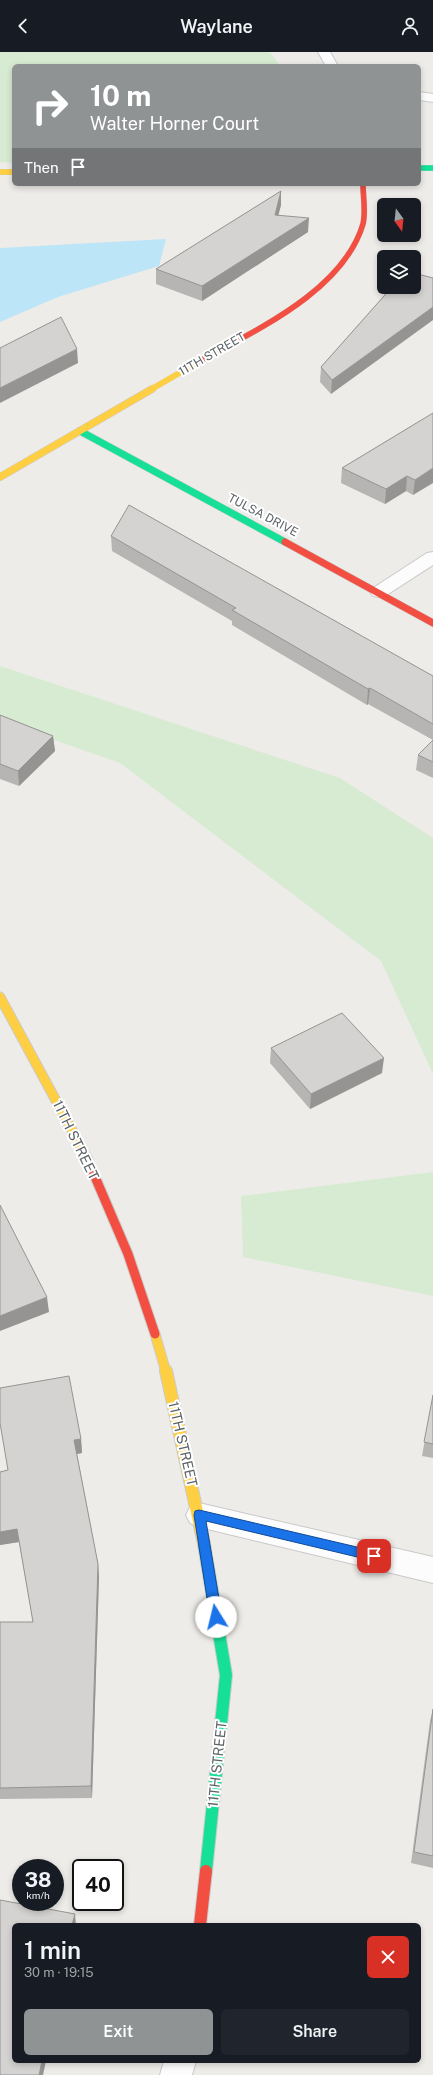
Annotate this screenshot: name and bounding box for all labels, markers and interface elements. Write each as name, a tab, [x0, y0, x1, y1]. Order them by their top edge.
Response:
icon: back	[12, 15, 34, 37]
icon: person	[399, 15, 421, 37]
text: Waylane	[180, 16, 253, 37]
text: 10 m	[90, 79, 151, 112]
icon: right	[24, 80, 76, 132]
text: Walter Horner Court	[90, 113, 259, 134]
icon: arrive	[67, 156, 89, 178]
text: Then	[24, 159, 59, 176]
north arrow	[377, 198, 421, 242]
map controls	[377, 198, 421, 294]
button: layers	[377, 250, 421, 294]
street label: 11TH STREET	[176, 329, 248, 379]
street label: TULSA DRIVE	[226, 491, 300, 539]
street label: 11TH STREET	[50, 1097, 102, 1183]
street label: 11TH STREET	[165, 1400, 201, 1488]
pin	[357, 1539, 391, 1573]
icon: arrive	[363, 1545, 385, 1567]
position arrow	[195, 1596, 237, 1638]
street label: 11TH STREET	[205, 1720, 229, 1808]
speed limit sign: 40	[72, 1859, 124, 1911]
text: 38	[25, 1868, 51, 1892]
text: km/h	[26, 1889, 50, 1901]
text: 1 min	[24, 1936, 81, 1964]
button: close	[367, 1936, 409, 1978]
text: 30 m · 19:15	[24, 1965, 94, 1980]
button: Exit	[24, 2009, 213, 2055]
button: Share	[221, 2009, 409, 2055]

